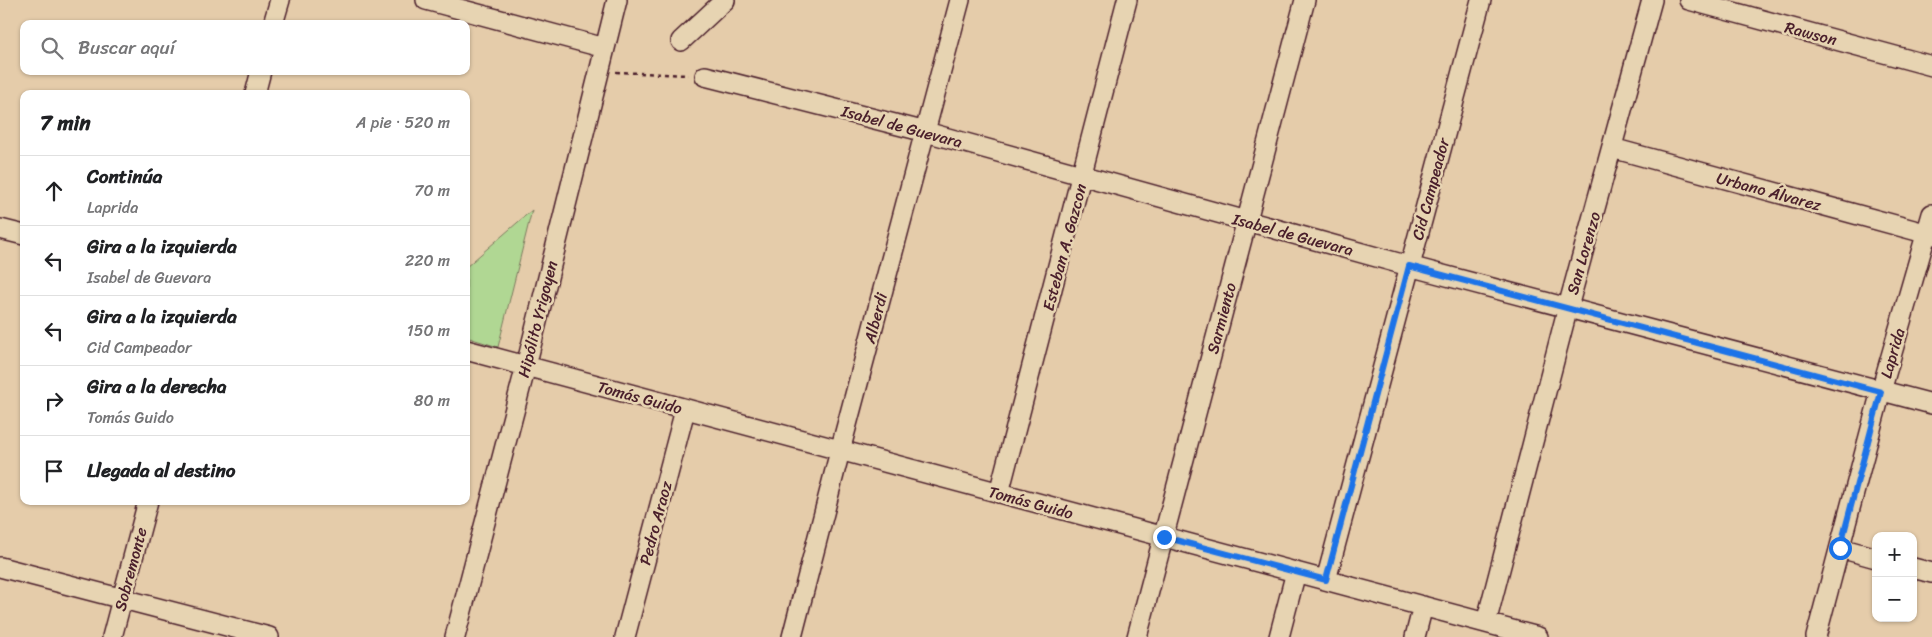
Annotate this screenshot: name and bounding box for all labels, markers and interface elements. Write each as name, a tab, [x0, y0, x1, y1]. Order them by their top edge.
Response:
street label: Rawson	[1782, 13, 1841, 54]
search box	[20, 20, 470, 75]
text: Buscar aquí	[78, 31, 175, 64]
icon: search	[38, 34, 66, 62]
street label: Isabel de Guevara	[837, 96, 966, 157]
text: 7 min	[40, 104, 91, 142]
text: A pie · 520 m	[356, 108, 450, 137]
street label: Cid Campeador	[1403, 133, 1458, 243]
text: Continúa	[87, 160, 162, 193]
street label: Urbano Álvarez	[1713, 164, 1825, 220]
text: 70 m	[414, 176, 450, 205]
icon: ahead	[40, 177, 68, 205]
street label: Esteban A. Gazcon	[1034, 180, 1095, 314]
text: Laprida	[87, 193, 138, 222]
street label: Isabel de Guevara	[1228, 204, 1357, 265]
street label: San Lorenzo	[1558, 208, 1609, 298]
text: Gira a la izquierda	[87, 230, 237, 263]
text: 220 m	[405, 246, 450, 275]
icon: left	[40, 247, 68, 275]
street label: Hipólito Yrigoyen	[509, 257, 566, 381]
text: Isabel de Guevara	[87, 263, 211, 292]
street label: Sarmiento	[1198, 279, 1245, 357]
street label: Alberdi	[855, 289, 896, 348]
text: Gira a la izquierda	[87, 300, 237, 333]
text: 150 m	[407, 316, 450, 345]
icon: left	[40, 317, 68, 345]
street label: Laprida	[1871, 324, 1913, 382]
text: Cid Campeador	[87, 333, 192, 362]
text: Gira a la derecha	[87, 370, 226, 403]
street label: Tomás Guido	[594, 372, 686, 423]
text: 80 m	[414, 386, 450, 415]
icon: right	[40, 387, 68, 415]
text: Tomás Guido	[87, 403, 174, 432]
text: Llegada al destino	[87, 454, 236, 487]
icon: arrive	[40, 457, 68, 485]
street label: Pedro Araoz	[630, 477, 681, 568]
street label: Tomás Guido	[985, 477, 1077, 528]
street label: Sobremonte	[105, 524, 156, 614]
route end	[1153, 526, 1176, 549]
map controls	[1872, 532, 1917, 622]
button: +	[1872, 532, 1917, 577]
route start	[1829, 537, 1852, 560]
button: −	[1872, 577, 1917, 622]

